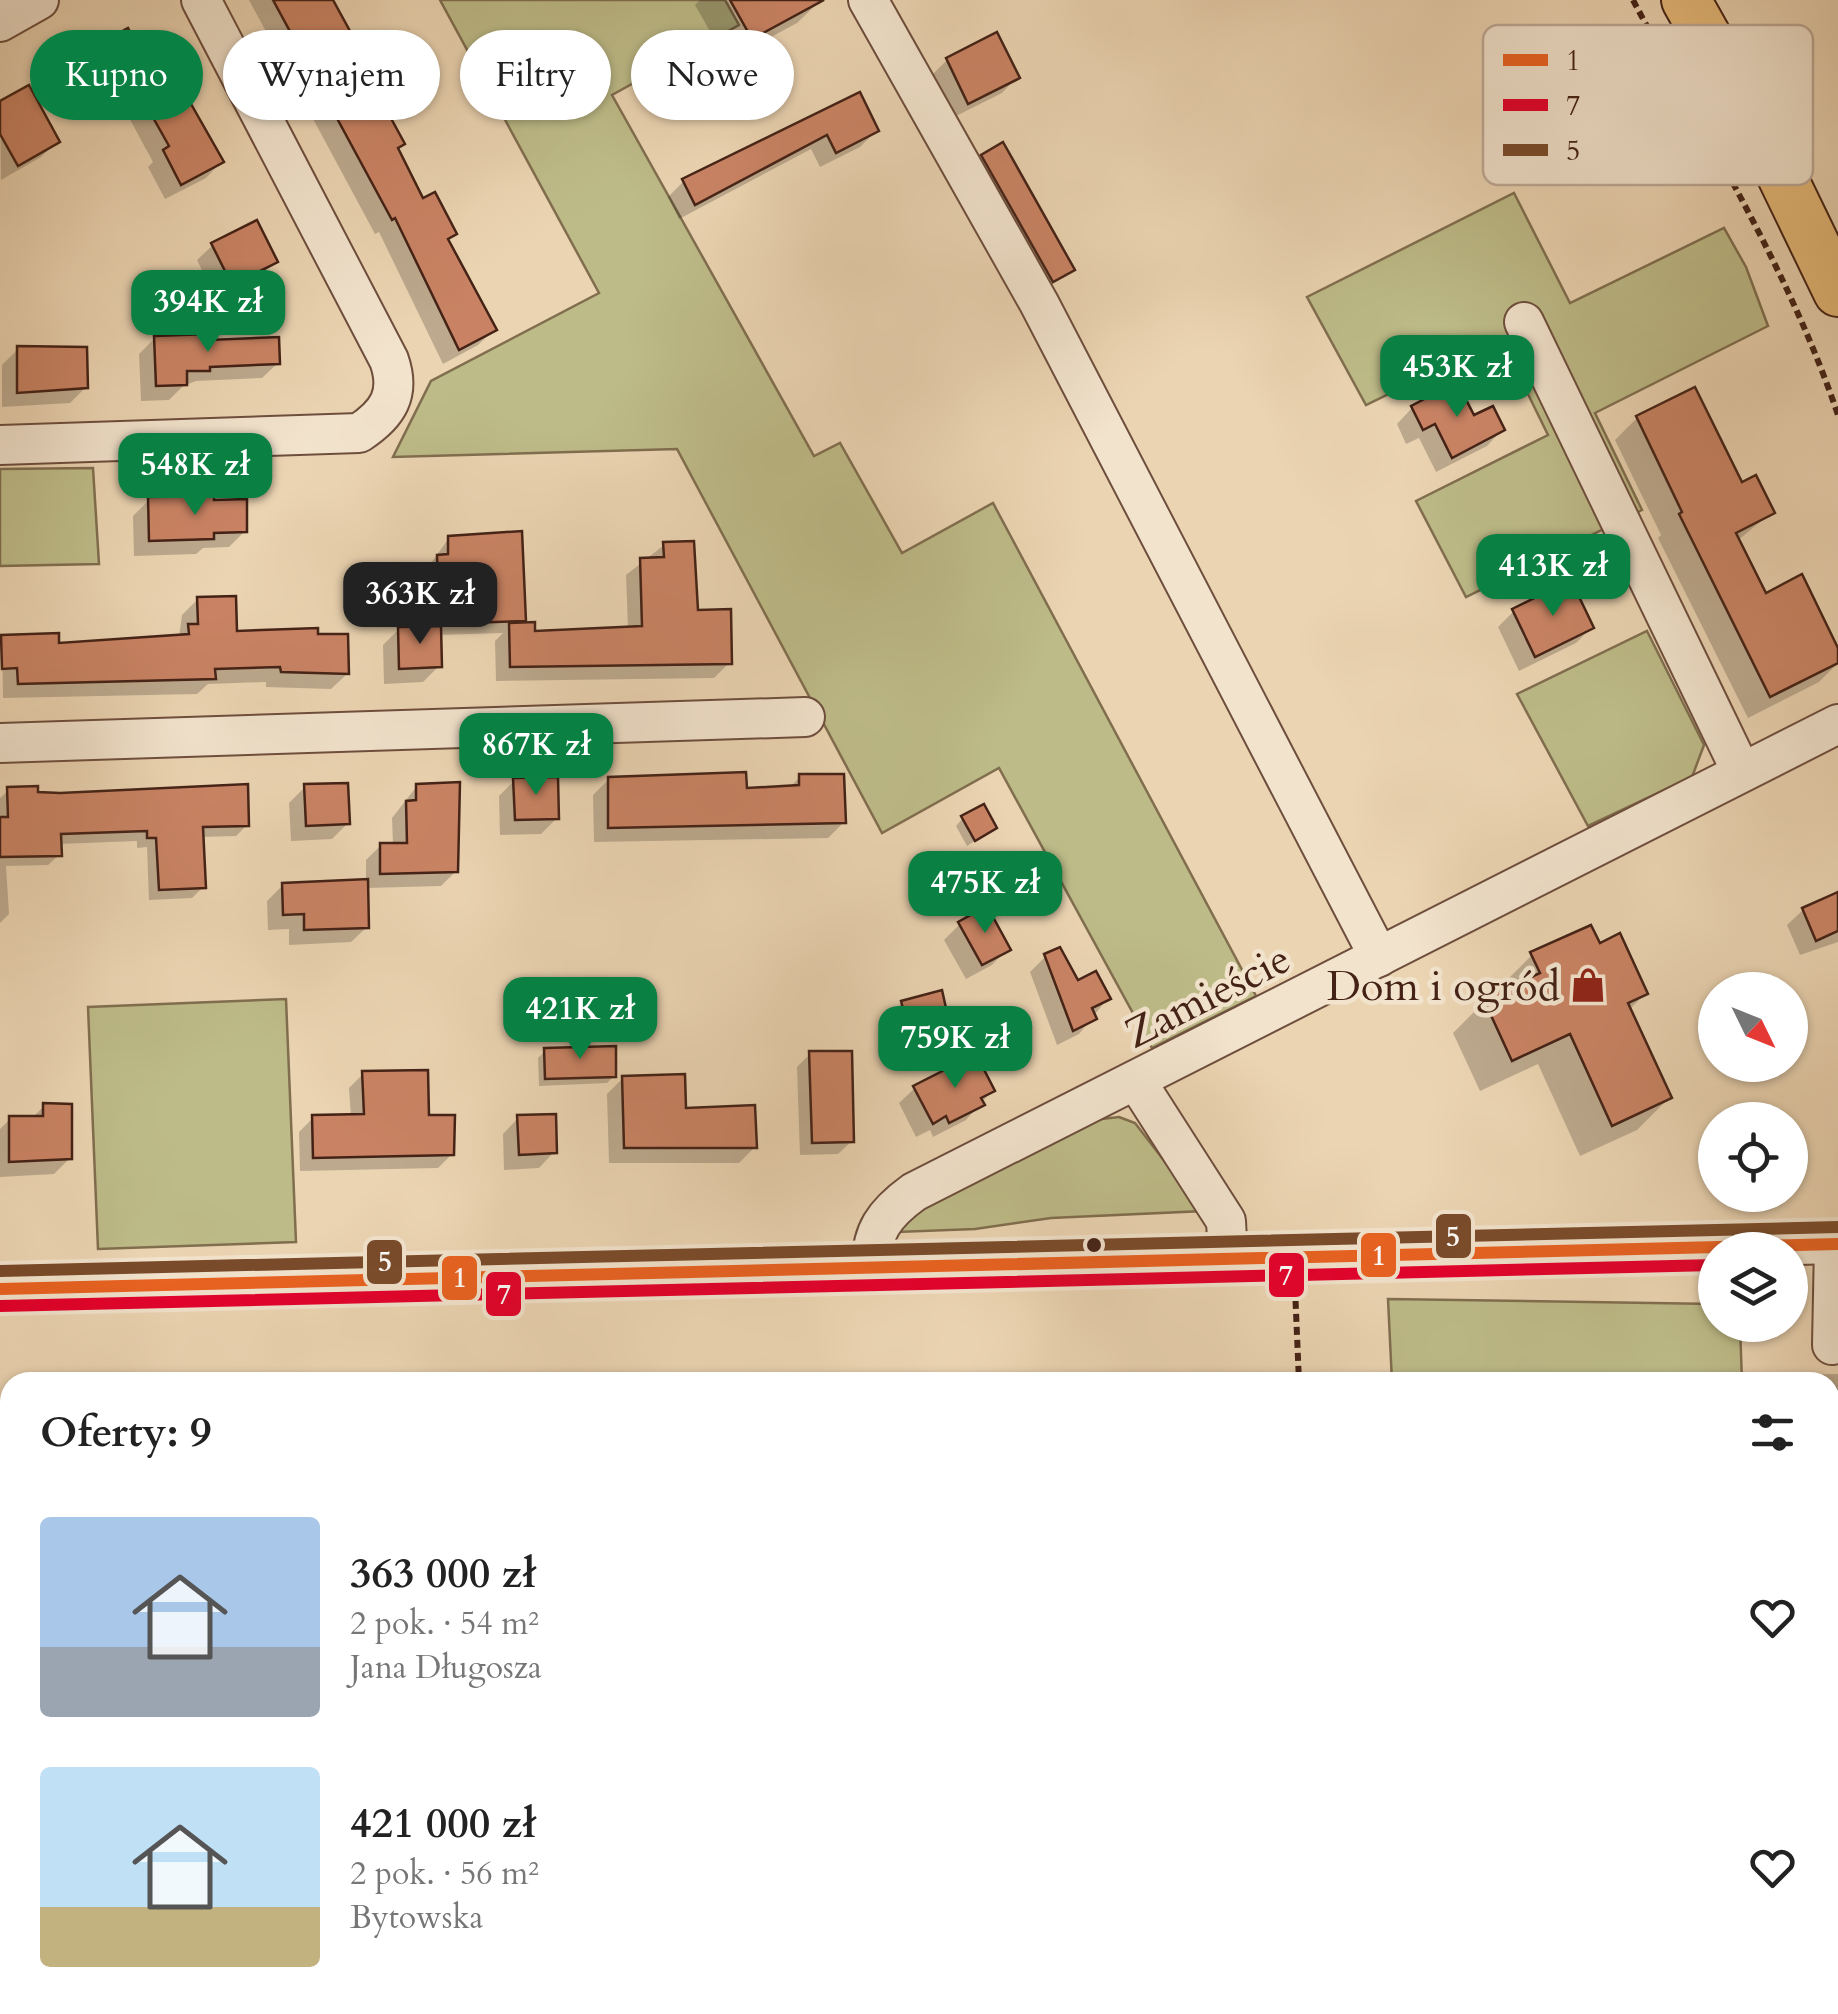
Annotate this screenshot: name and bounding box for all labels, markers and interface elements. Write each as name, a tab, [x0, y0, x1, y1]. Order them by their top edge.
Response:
legend	[1483, 25, 1813, 185]
chip: Kupno	[30, 30, 203, 120]
chip: Wynajem	[223, 30, 440, 120]
chip: Filtry	[460, 30, 611, 120]
chip: Nowe	[631, 30, 794, 120]
text: 1	[1566, 42, 1580, 80]
text: 7	[1566, 87, 1580, 125]
text: 5	[1566, 132, 1580, 170]
pin: 394K zł	[116, 270, 300, 355]
text: 394K zł	[153, 280, 263, 324]
pin: 453K zł	[1365, 335, 1549, 420]
text: 453K zł	[1402, 345, 1512, 389]
pin: 548K zł	[103, 433, 287, 518]
text: 548K zł	[140, 443, 250, 487]
pin: 413K zł	[1461, 534, 1645, 619]
text: 413K zł	[1498, 544, 1608, 588]
pin: 363K zł	[328, 562, 512, 647]
text: 363K zł	[365, 572, 475, 616]
pin: 867K zł	[444, 713, 628, 798]
text: 867K zł	[481, 723, 591, 767]
pin: 475K zł	[893, 851, 1077, 936]
text: 475K zł	[930, 861, 1040, 905]
street label: Zamieście	[1115, 930, 1300, 1062]
place label: Dom i ogród	[1327, 958, 1560, 1015]
shop icon: Dom i ogród	[1569, 966, 1607, 1004]
north arrow	[1698, 972, 1808, 1082]
map controls	[1698, 972, 1808, 1342]
pin: 421K zł	[488, 977, 672, 1062]
text: 421K zł	[525, 987, 635, 1031]
pin: 759K zł	[863, 1006, 1047, 1091]
text: 759K zł	[900, 1016, 1010, 1060]
button: locate	[1698, 1102, 1808, 1212]
line badge: 5	[1434, 1212, 1473, 1260]
text: 5	[1446, 1218, 1460, 1256]
line badge: 1	[1359, 1231, 1398, 1279]
button: layers	[1698, 1232, 1808, 1342]
unlabelled marker	[1084, 1235, 1104, 1255]
text: 1	[1372, 1237, 1386, 1275]
line badge: 5	[365, 1238, 404, 1286]
text: 5	[378, 1243, 392, 1281]
line badge: 7	[1267, 1251, 1306, 1299]
line badge: 1	[440, 1254, 479, 1302]
text: 7	[1279, 1257, 1293, 1295]
text: 1	[453, 1259, 467, 1297]
line badge: 7	[484, 1270, 523, 1318]
text: 7	[497, 1276, 511, 1314]
text: Oferty: 9	[40, 1404, 211, 1461]
icon: filters	[1745, 1405, 1800, 1460]
text: 363 000 zł	[350, 1545, 536, 1602]
icon: home	[120, 1557, 240, 1677]
icon: heart	[1745, 1590, 1800, 1645]
text: 2 pok. · 54 m²	[350, 1602, 539, 1646]
text: Jana Długosza	[350, 1646, 542, 1690]
text: 421 000 zł	[350, 1795, 536, 1852]
icon: home	[120, 1807, 240, 1927]
icon: heart	[1745, 1840, 1800, 1895]
text: 2 pok. · 56 m²	[350, 1852, 539, 1896]
text: Bytowska	[350, 1896, 483, 1940]

